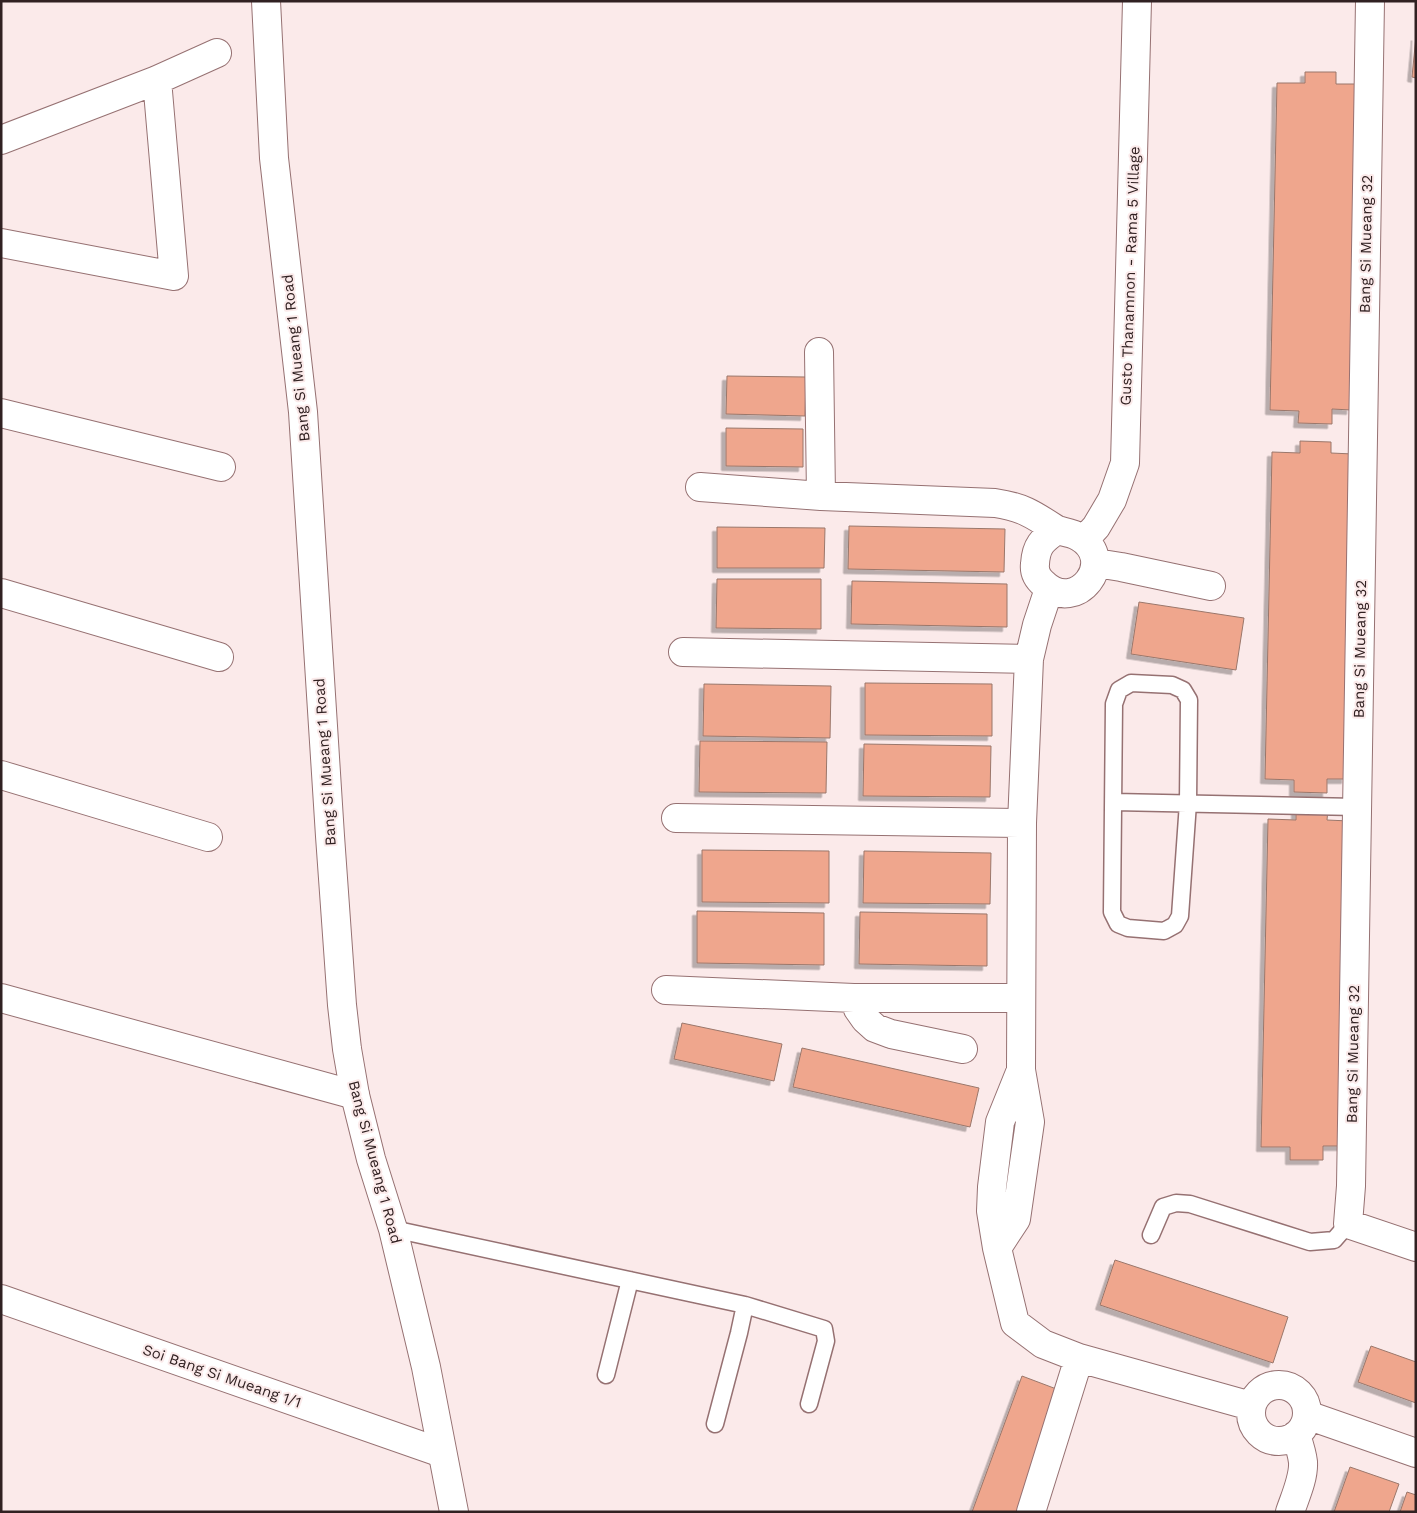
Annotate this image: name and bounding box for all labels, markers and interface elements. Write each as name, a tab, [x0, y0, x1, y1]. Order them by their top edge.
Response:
street label: Gusto Thanamnon - Rama 5 Village	[1116, 146, 1144, 406]
street label: Bang Si Mueang 32	[1356, 175, 1376, 313]
street label: Bang Si Mueang 1 Road	[278, 273, 314, 443]
street label: Bang Si Mueang 32	[1350, 580, 1370, 718]
street label: Bang Si Mueang 1 Road	[310, 678, 340, 846]
street label: Bang Si Mueang 32	[1343, 985, 1363, 1123]
street label: Bang Si Mueang 1 Road	[345, 1079, 405, 1245]
street label: Soi Bang Si Mueang 1/1	[140, 1340, 304, 1412]

